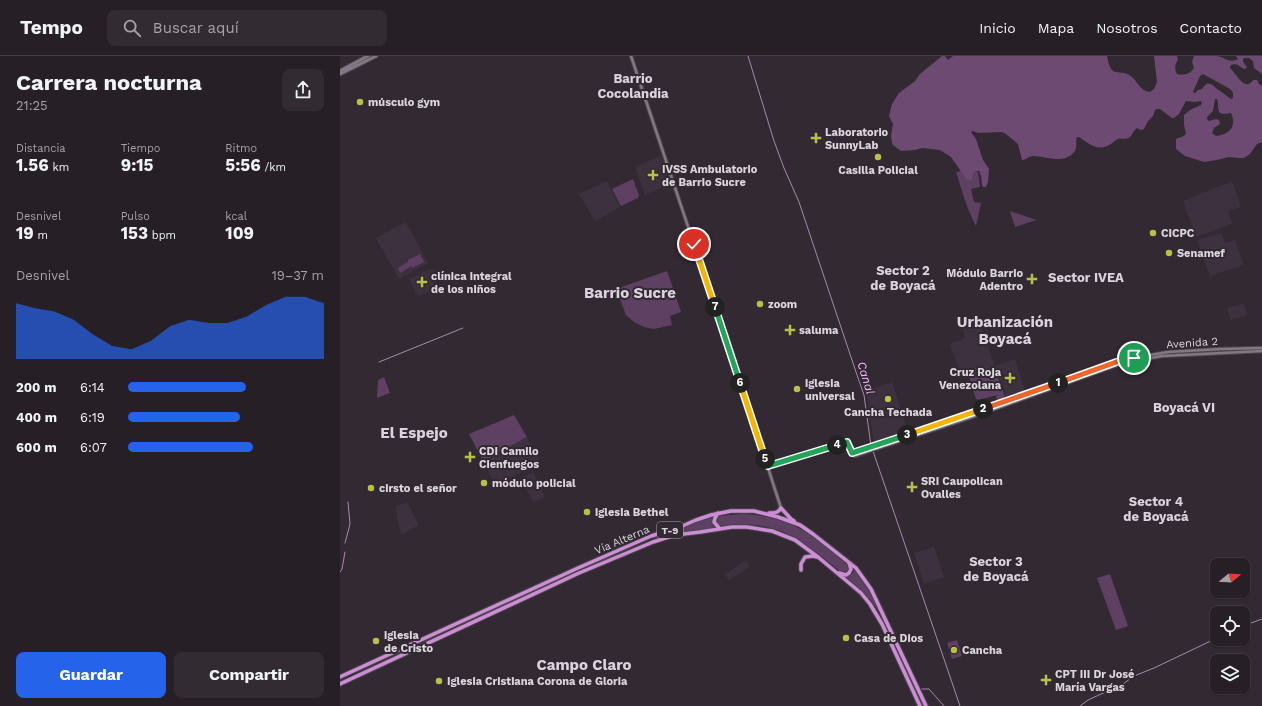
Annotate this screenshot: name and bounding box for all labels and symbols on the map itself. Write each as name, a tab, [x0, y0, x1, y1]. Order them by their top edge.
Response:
district label: Barrio Cocolandia	[597, 71, 669, 101]
place label: músculo gym	[368, 96, 440, 109]
marker: músculo gym	[355, 97, 365, 107]
place label: Laboratorio SunnyLab	[825, 126, 889, 152]
marker: Laboratorio SunnyLab	[810, 132, 822, 144]
marker: Casilla Policial	[873, 152, 883, 162]
place label: IVSS Ambulatorio de Barrio Sucre	[662, 163, 758, 189]
place label: Casilla Policial	[838, 164, 918, 177]
marker: IVSS Ambulatorio de Barrio Sucre	[647, 169, 659, 181]
pin	[677, 227, 711, 261]
place label: CICPC	[1161, 227, 1195, 240]
marker: CICPC	[1148, 228, 1158, 238]
place label: Senamef	[1177, 247, 1225, 260]
marker: Senamef	[1164, 248, 1174, 258]
district label: Sector 2 de Boyacá	[870, 263, 936, 293]
place label: Módulo Barrio Adentro	[946, 267, 1023, 293]
place label: clínica integral de los niños	[431, 270, 512, 296]
district label: Sector IVEA	[1048, 270, 1124, 285]
marker: Módulo Barrio Adentro	[1026, 273, 1038, 285]
marker: clínica integral de los niños	[416, 276, 428, 288]
district label: Barrio Sucre	[584, 284, 676, 302]
pin: 7	[705, 297, 725, 317]
place label: zoom	[768, 298, 797, 311]
marker: zoom	[755, 299, 765, 309]
district label: Urbanización Boyacá	[957, 313, 1053, 348]
marker: saluma	[784, 324, 796, 336]
place label: saluma	[799, 324, 839, 337]
street label: Avenida 2	[1166, 335, 1218, 351]
pin	[1117, 341, 1151, 375]
water label: Canal	[854, 360, 878, 396]
place label: Cruz Roja Venezolana	[939, 366, 1002, 392]
marker: Cruz Roja Venezolana	[1004, 372, 1016, 384]
pin: 6	[730, 373, 750, 393]
pin: 1	[1048, 373, 1068, 393]
place label: iglesia universal	[805, 377, 855, 403]
marker: iglesia universal	[792, 384, 802, 394]
marker: Cancha Techada	[883, 394, 893, 404]
pin: 2	[973, 399, 993, 419]
district label: Boyacá VI	[1153, 400, 1215, 415]
place label: Cancha Techada	[844, 406, 933, 419]
district label: El Espejo	[380, 424, 448, 442]
pin: 3	[897, 425, 917, 445]
pin: 4	[827, 435, 847, 455]
place label: CDI Camilo Cienfuegos	[479, 445, 539, 471]
pin: 5	[755, 449, 775, 469]
marker: CDI Camilo Cienfuegos	[464, 451, 476, 463]
place label: SRI Caupolican Ovalles	[921, 475, 1003, 501]
place label: módulo policial	[492, 477, 576, 490]
marker: módulo policial	[479, 478, 489, 488]
marker: SRI Caupolican Ovalles	[906, 481, 918, 493]
place label: cirsto el señor	[379, 482, 457, 495]
marker: cirsto el señor	[366, 483, 376, 493]
district label: Sector 4 de Boyacá	[1123, 494, 1189, 524]
place label: iglesia Bethel	[595, 506, 669, 519]
marker: iglesia Bethel	[582, 507, 592, 517]
road number: T-9	[657, 522, 683, 538]
street label: Vía Alterna	[593, 523, 651, 557]
district label: Sector 3 de Boyacá	[963, 554, 1029, 584]
north arrow	[1210, 558, 1250, 598]
place label: iglesia de Cristo	[384, 629, 434, 655]
place label: Casa de Dios	[854, 632, 923, 645]
marker: Casa de Dios	[841, 633, 851, 643]
marker: iglesia de Cristo	[371, 636, 381, 646]
place label: Cancha	[962, 644, 1003, 657]
marker: Cancha	[949, 645, 959, 655]
district label: Campo Claro	[537, 656, 631, 674]
place label: CPT III Dr José María Vargas	[1055, 668, 1134, 694]
marker: CPT III Dr José María Vargas	[1040, 674, 1052, 686]
place label: Iglesia Cristiana Corona de Gloria	[447, 675, 628, 688]
marker: Iglesia Cristiana Corona de Gloria	[434, 676, 444, 686]

